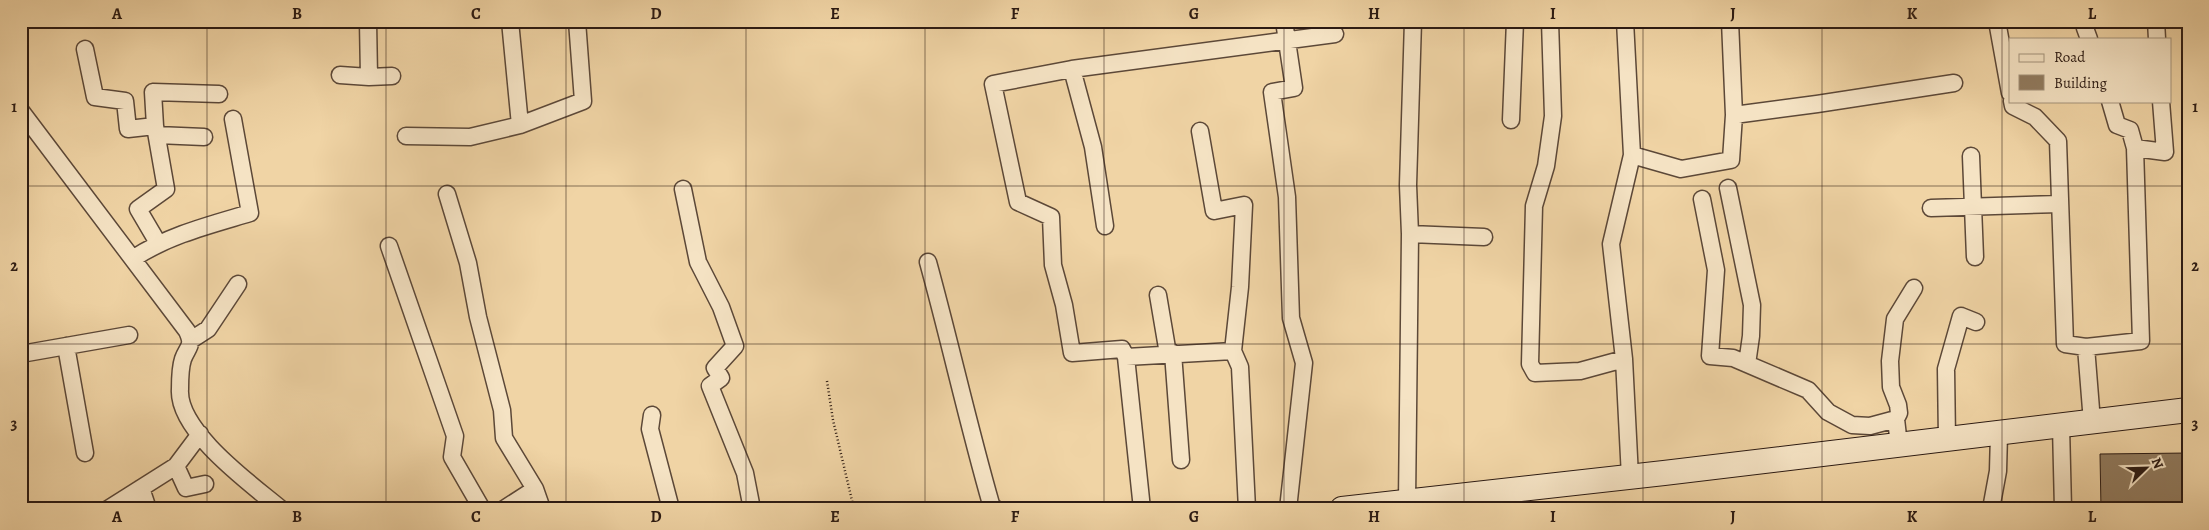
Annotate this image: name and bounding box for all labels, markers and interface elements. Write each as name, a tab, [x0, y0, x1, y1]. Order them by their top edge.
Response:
text: A	[111, 3, 123, 25]
text: B	[292, 3, 302, 25]
text: C	[471, 3, 481, 25]
text: D	[650, 3, 662, 25]
text: E	[830, 3, 840, 25]
text: F	[1011, 3, 1020, 25]
text: G	[1189, 3, 1199, 25]
text: H	[1368, 3, 1380, 25]
text: I	[1550, 3, 1556, 25]
text: J	[1730, 3, 1736, 25]
text: K	[1907, 3, 1918, 25]
text: L	[2088, 3, 2097, 25]
legend	[2009, 38, 2172, 102]
text: Road	[2054, 47, 2086, 67]
text: Building	[2054, 73, 2107, 93]
text: 1	[11, 96, 17, 118]
text: 1	[2192, 96, 2198, 118]
text: 2	[10, 255, 18, 277]
text: 2	[2191, 255, 2199, 277]
text: 3	[11, 413, 18, 435]
text: 3	[2192, 413, 2199, 435]
north arrow	[2122, 442, 2172, 492]
text: N	[2147, 455, 2168, 472]
text: A	[111, 506, 123, 528]
text: B	[292, 506, 302, 528]
text: C	[471, 506, 481, 528]
text: D	[650, 506, 662, 528]
text: E	[830, 506, 840, 528]
text: F	[1011, 506, 1020, 528]
text: G	[1189, 506, 1199, 528]
text: H	[1368, 506, 1380, 528]
text: I	[1550, 506, 1556, 528]
text: J	[1730, 506, 1736, 528]
text: K	[1907, 506, 1918, 528]
text: L	[2088, 506, 2097, 528]

